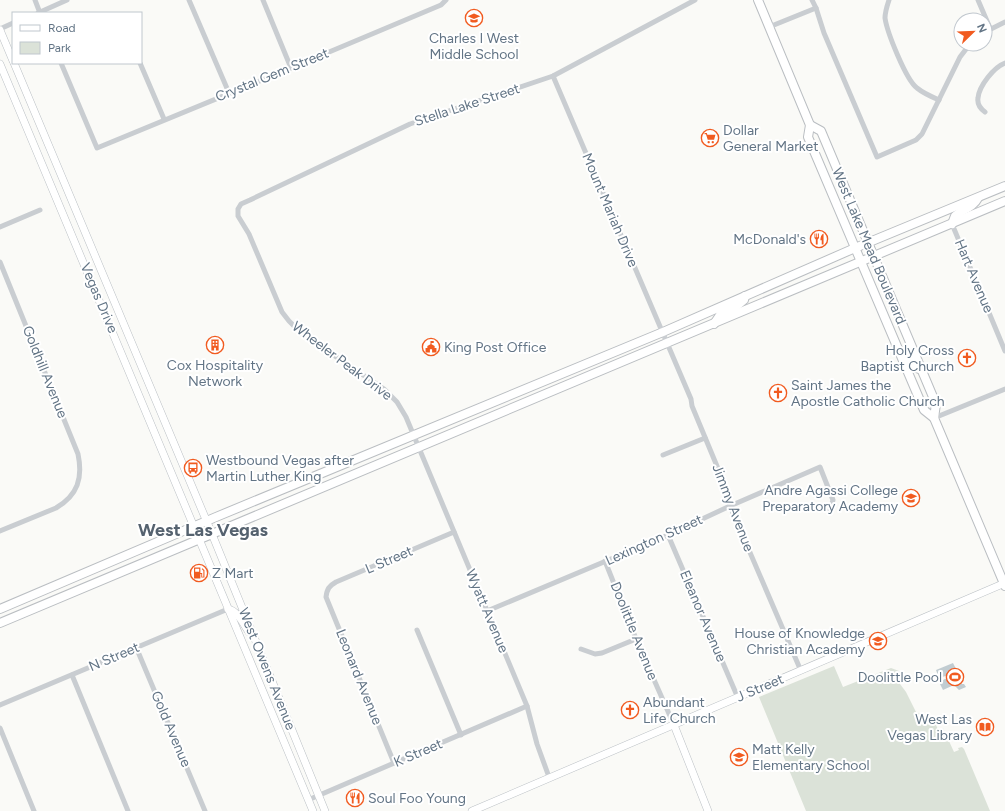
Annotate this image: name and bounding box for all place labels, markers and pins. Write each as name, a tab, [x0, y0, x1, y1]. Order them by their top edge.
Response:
school or university icon: Charles I West Middle School	[464, 8, 484, 28]
place label: Charles I West Middle School	[429, 30, 519, 63]
place label: Dollar General Market	[723, 122, 818, 155]
supermarket icon: Dollar General Market	[700, 128, 720, 148]
restaurant icon: McDonald's	[809, 229, 829, 249]
place label: McDonald's	[733, 231, 806, 248]
building icon: Cox Hospitality Network	[205, 335, 225, 355]
public building icon: King Post Office	[421, 337, 441, 357]
place label: King Post Office	[444, 339, 547, 356]
place label: Holy Cross Baptist Church	[860, 342, 954, 375]
church icon: Holy Cross Baptist Church	[957, 348, 977, 368]
place label: Cox Hospitality Network	[167, 357, 264, 390]
place label: Saint James the Apostle Catholic Church	[791, 377, 945, 410]
church icon: Saint James the Apostle Catholic Church	[768, 383, 788, 403]
place label: Westbound Vegas after Martin Luther King	[206, 452, 354, 485]
bus stop icon: Westbound Vegas after Martin Luther King	[183, 458, 203, 478]
place label: Andre Agassi College Preparatory Academy	[762, 482, 899, 515]
school or university icon: Andre Agassi College Preparatory Academy	[901, 488, 921, 508]
fuel station icon: Z Mart	[189, 563, 209, 583]
place label: Z Mart	[212, 565, 253, 582]
place label: House of Knowledge Christian Academy	[734, 625, 866, 658]
school or university icon: House of Knowledge Christian Academy	[868, 631, 888, 651]
sports icon: Doolittle Pool	[945, 667, 965, 687]
place label: Doolittle Pool	[858, 669, 942, 686]
place label: Abundant Life Church	[643, 694, 716, 727]
church icon: Abundant Life Church	[620, 700, 640, 720]
place label: West Las Vegas Library	[887, 711, 973, 744]
library icon: West Las Vegas Library	[975, 717, 995, 737]
place label: Matt Kelly Elementary School	[752, 741, 870, 774]
school or university icon: Matt Kelly Elementary School	[729, 747, 749, 767]
restaurant icon: Soul Foo Young	[345, 788, 365, 808]
place label: Soul Foo Young	[368, 790, 466, 807]

